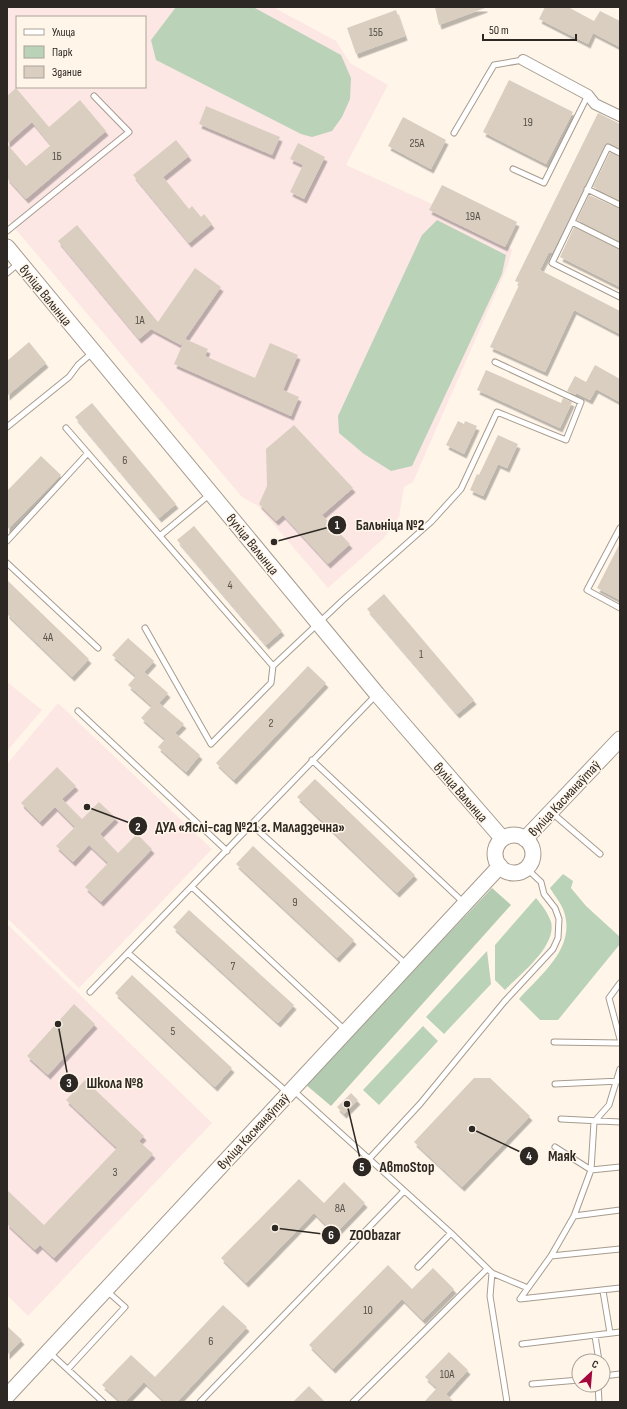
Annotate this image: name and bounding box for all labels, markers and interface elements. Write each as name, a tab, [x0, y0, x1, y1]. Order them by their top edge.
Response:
legend	[16, 16, 146, 88]
scale bar	[483, 16, 576, 42]
text: 50 m	[489, 23, 509, 38]
text: Улица	[52, 25, 76, 40]
house number: 15Б	[369, 25, 383, 40]
text: Парк	[52, 45, 73, 60]
text: Здание	[52, 65, 82, 80]
house number: 19	[523, 115, 533, 130]
house number: 25А	[410, 136, 425, 151]
house number: 1Б	[52, 149, 62, 164]
house number: 19А	[466, 209, 481, 224]
street label: вуліца Валынца	[16, 261, 75, 329]
house number: 1А	[135, 313, 146, 328]
house number: 6	[122, 453, 128, 468]
street label: вуліца Валынца	[223, 510, 282, 578]
callout: Бальніца №2	[327, 511, 432, 538]
text: Бальніца №2	[356, 516, 424, 535]
text: 1	[335, 518, 340, 533]
house number: 4	[227, 578, 233, 593]
house number: 4А	[43, 630, 54, 645]
house number: 1	[419, 647, 424, 662]
house number: 2	[269, 716, 274, 731]
street label: вуліца Касманаўтаў	[525, 756, 604, 840]
street label: вуліца Валынца	[430, 759, 491, 826]
callout: ДУА «Яслі-сад №21 г. Маладзечна»	[128, 813, 353, 840]
text: ДУА «Яслі-сад №21 г. Маладзечна»	[155, 818, 345, 837]
text: 2	[135, 820, 141, 835]
house number: 9	[292, 895, 298, 910]
house number: 7	[231, 959, 236, 974]
house number: 5	[171, 1024, 176, 1039]
callout: Школа №8	[59, 1070, 152, 1097]
text: Школа №8	[87, 1074, 143, 1093]
text: 3	[66, 1076, 72, 1091]
street label: вуліца Касманаўтаў	[214, 1089, 293, 1173]
callout: Маяк	[519, 1142, 584, 1169]
text: Маяк	[548, 1147, 577, 1166]
text: 4	[526, 1149, 532, 1164]
callout: АвтоStop	[352, 1153, 443, 1180]
text: АвтоStop	[379, 1158, 434, 1177]
text: 5	[359, 1160, 365, 1175]
house number: 3	[112, 1165, 118, 1180]
house number: 8А	[335, 1201, 346, 1216]
callout: ZOObazar	[321, 1221, 408, 1248]
text: ZOObazar	[349, 1226, 401, 1245]
text: 6	[328, 1228, 334, 1243]
house number: 10	[363, 1303, 373, 1318]
house number: 6	[208, 1334, 214, 1349]
north arrow	[571, 1353, 611, 1393]
text: С	[590, 1357, 601, 1372]
house number: 10А	[440, 1367, 455, 1382]

